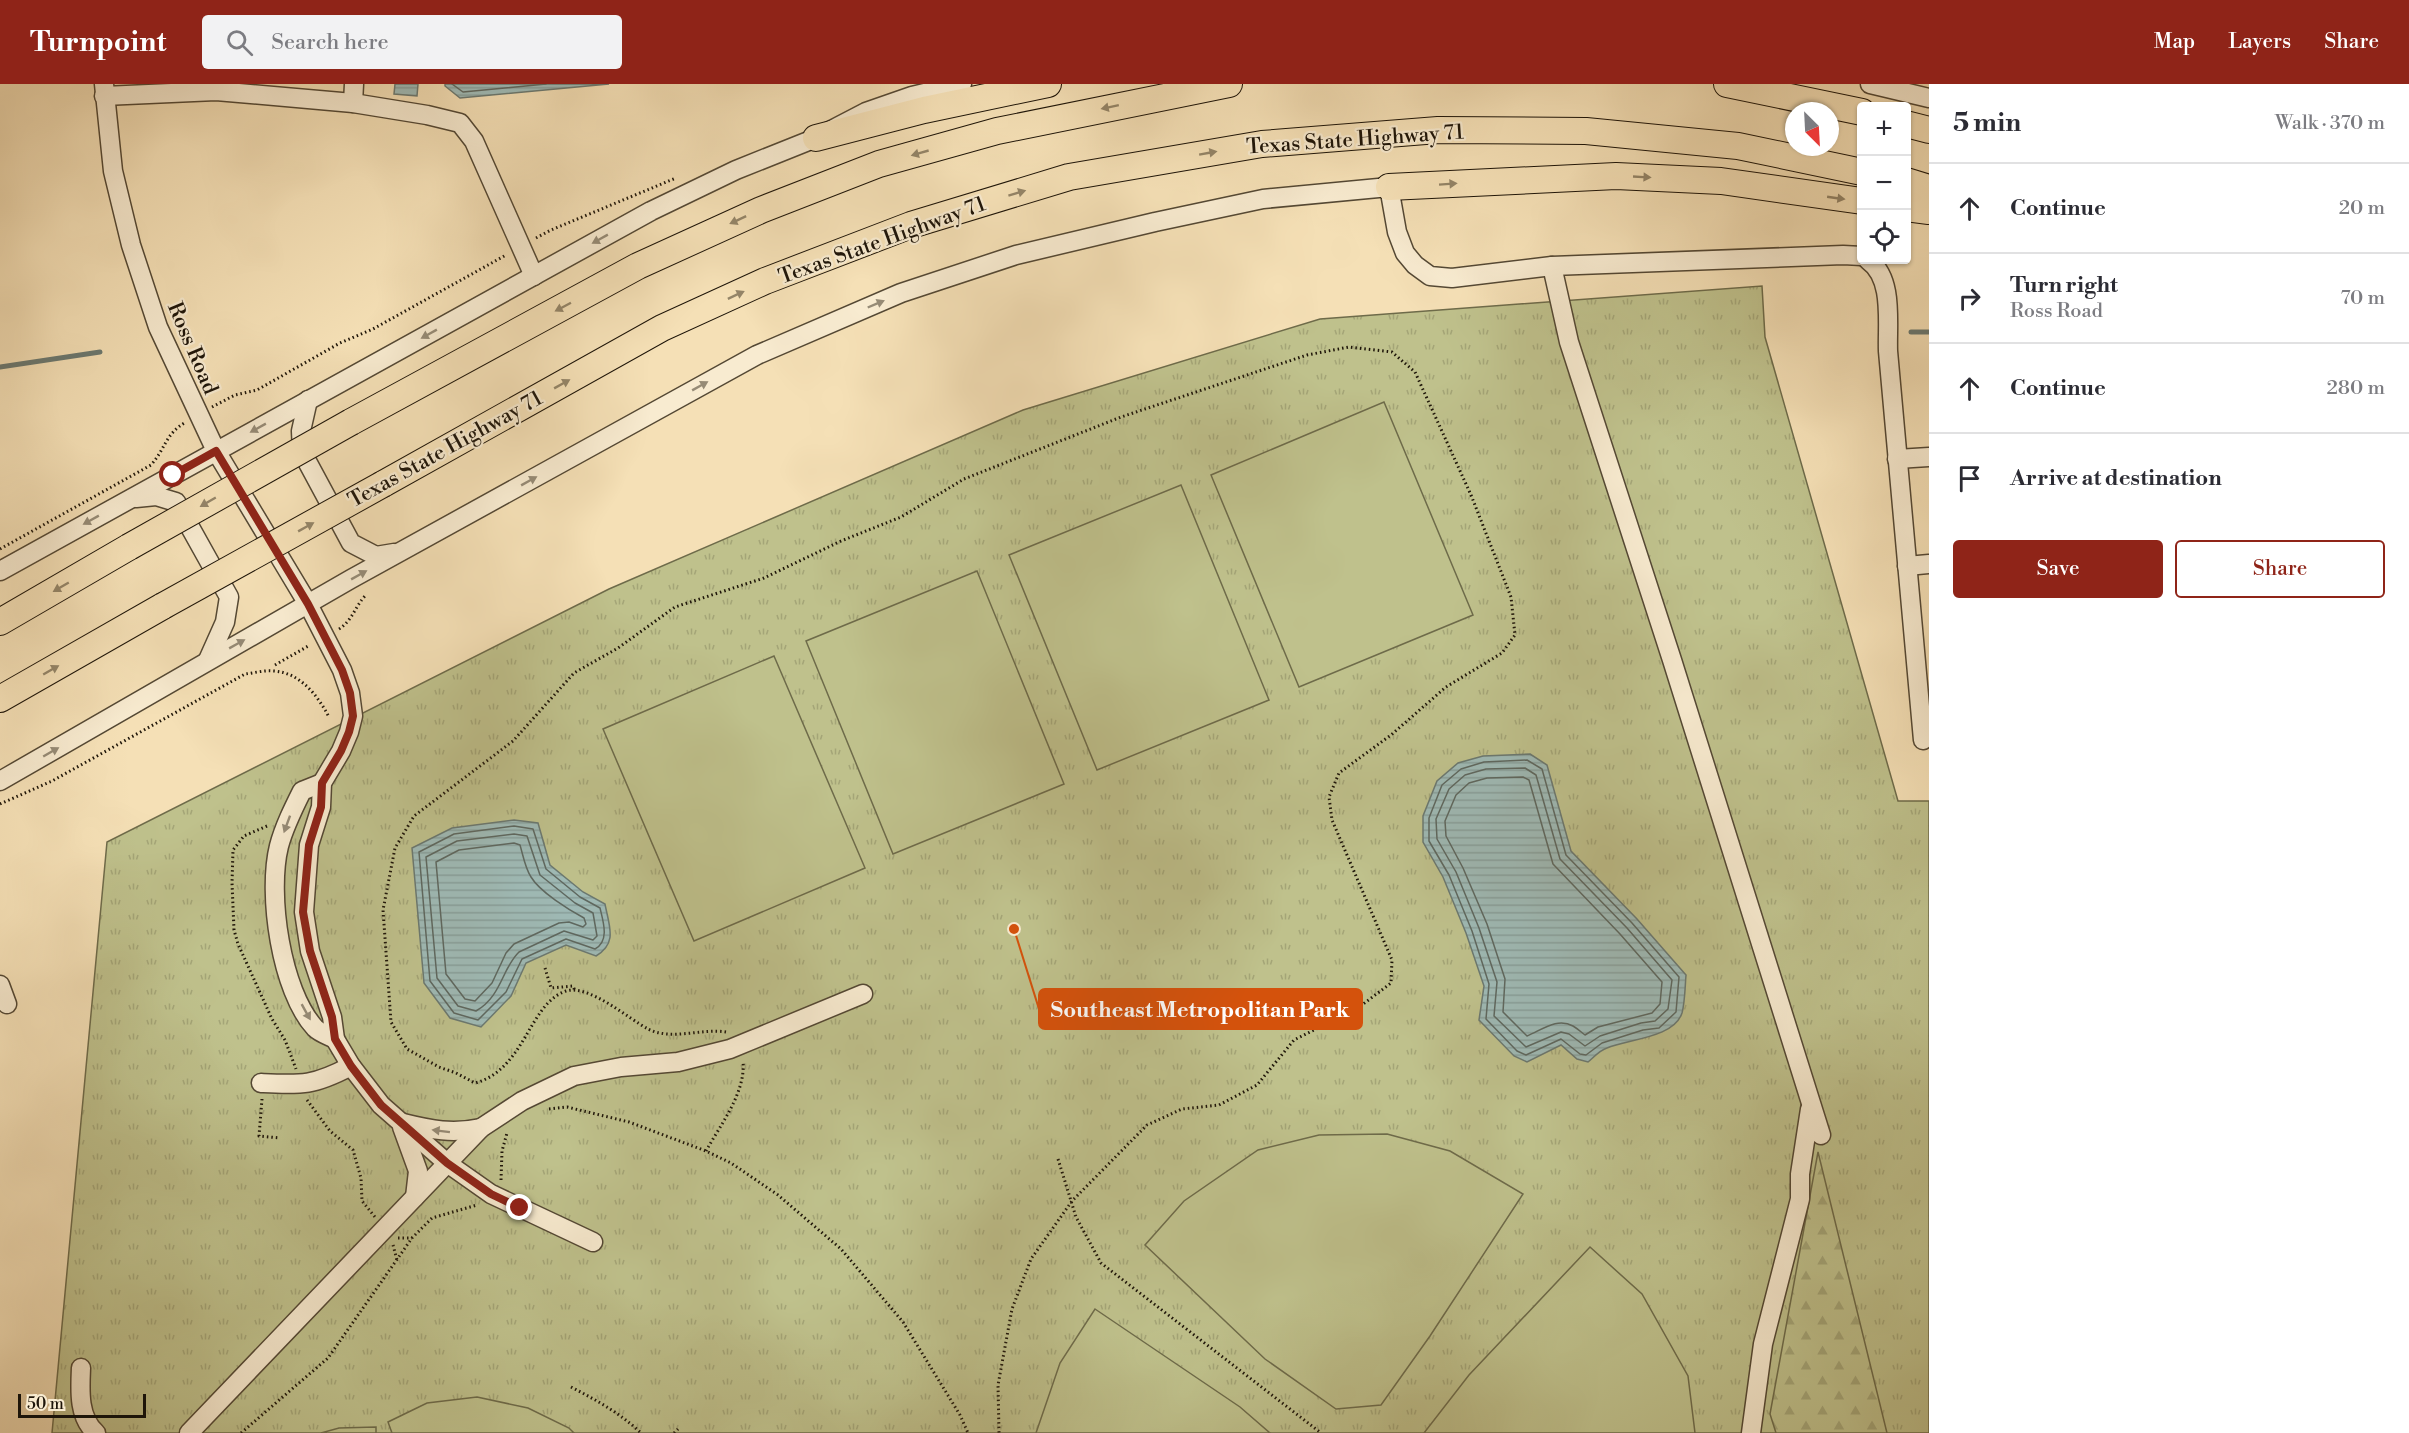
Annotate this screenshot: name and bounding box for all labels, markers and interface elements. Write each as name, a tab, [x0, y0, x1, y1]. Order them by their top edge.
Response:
search box	[202, 15, 622, 69]
text: Turnpoint	[30, 25, 166, 60]
icon: search	[223, 26, 256, 59]
text: Search here	[271, 29, 389, 56]
text: Map	[2154, 29, 2195, 55]
text: Layers	[2228, 29, 2291, 55]
text: Share	[2324, 29, 2379, 55]
north arrow	[1785, 102, 1839, 156]
map controls	[1857, 102, 1911, 264]
button: +	[1857, 102, 1911, 156]
one-way arrow	[1100, 103, 1119, 112]
text: 5 min	[1953, 107, 2021, 139]
text: Walk · 370 m	[2275, 111, 2385, 136]
street label: Texas State Highway 71	[1245, 119, 1465, 161]
one-way arrow	[911, 148, 930, 158]
one-way arrow	[1199, 149, 1218, 158]
button: −	[1857, 156, 1911, 210]
one-way arrow	[1633, 173, 1652, 182]
one-way arrow	[1438, 179, 1457, 188]
one-way arrow	[1008, 188, 1026, 197]
street label: Texas State Highway 71	[775, 191, 989, 290]
icon: ahead	[1953, 192, 1986, 225]
one-way arrow	[1827, 193, 1846, 202]
text: Continue	[2010, 195, 2106, 222]
text: 20 m	[2339, 196, 2385, 221]
button: locate	[1857, 210, 1911, 264]
one-way arrow	[729, 216, 746, 225]
one-way arrow	[591, 234, 608, 244]
text: Turn right	[2010, 272, 2118, 299]
icon: right	[1953, 282, 1986, 315]
text: 70 m	[2341, 286, 2385, 311]
one-way arrow	[727, 290, 744, 299]
street label: Ross Road	[161, 298, 223, 398]
one-way arrow	[868, 299, 886, 309]
text: Ross Road	[2010, 299, 2103, 324]
one-way arrow	[554, 302, 571, 312]
one-way arrow	[421, 328, 437, 339]
icon: ahead	[1953, 372, 1986, 405]
text: Continue	[2010, 375, 2106, 402]
text: 280 m	[2326, 376, 2385, 401]
one-way arrow	[554, 379, 571, 389]
one-way arrow	[692, 381, 709, 391]
street label: Texas State Highway 71	[344, 386, 547, 514]
one-way arrow	[249, 423, 266, 433]
route start	[159, 461, 185, 487]
icon: arrive	[1953, 462, 1986, 495]
text: Arrive at destination	[2010, 465, 2222, 492]
one-way arrow	[521, 476, 538, 486]
one-way arrow	[200, 497, 217, 507]
one-way arrow	[82, 515, 99, 525]
one-way arrow	[298, 522, 315, 532]
button: Save	[1953, 540, 2163, 598]
button: Share	[2175, 540, 2385, 598]
one-way arrow	[350, 570, 367, 580]
one-way arrow	[52, 582, 69, 592]
one-way arrow	[229, 639, 246, 649]
one-way arrow	[43, 665, 59, 676]
one-way arrow	[42, 747, 59, 757]
one-way arrow	[281, 815, 291, 833]
callout: Southeast Metropolitan Park	[1039, 989, 1362, 1029]
text: Southeast Metropolitan Park	[1051, 997, 1350, 1024]
one-way arrow	[301, 1004, 311, 1021]
one-way arrow	[431, 1126, 450, 1136]
route end	[506, 1194, 532, 1220]
scale bar	[18, 1391, 146, 1418]
text: 50 m	[27, 1394, 64, 1414]

